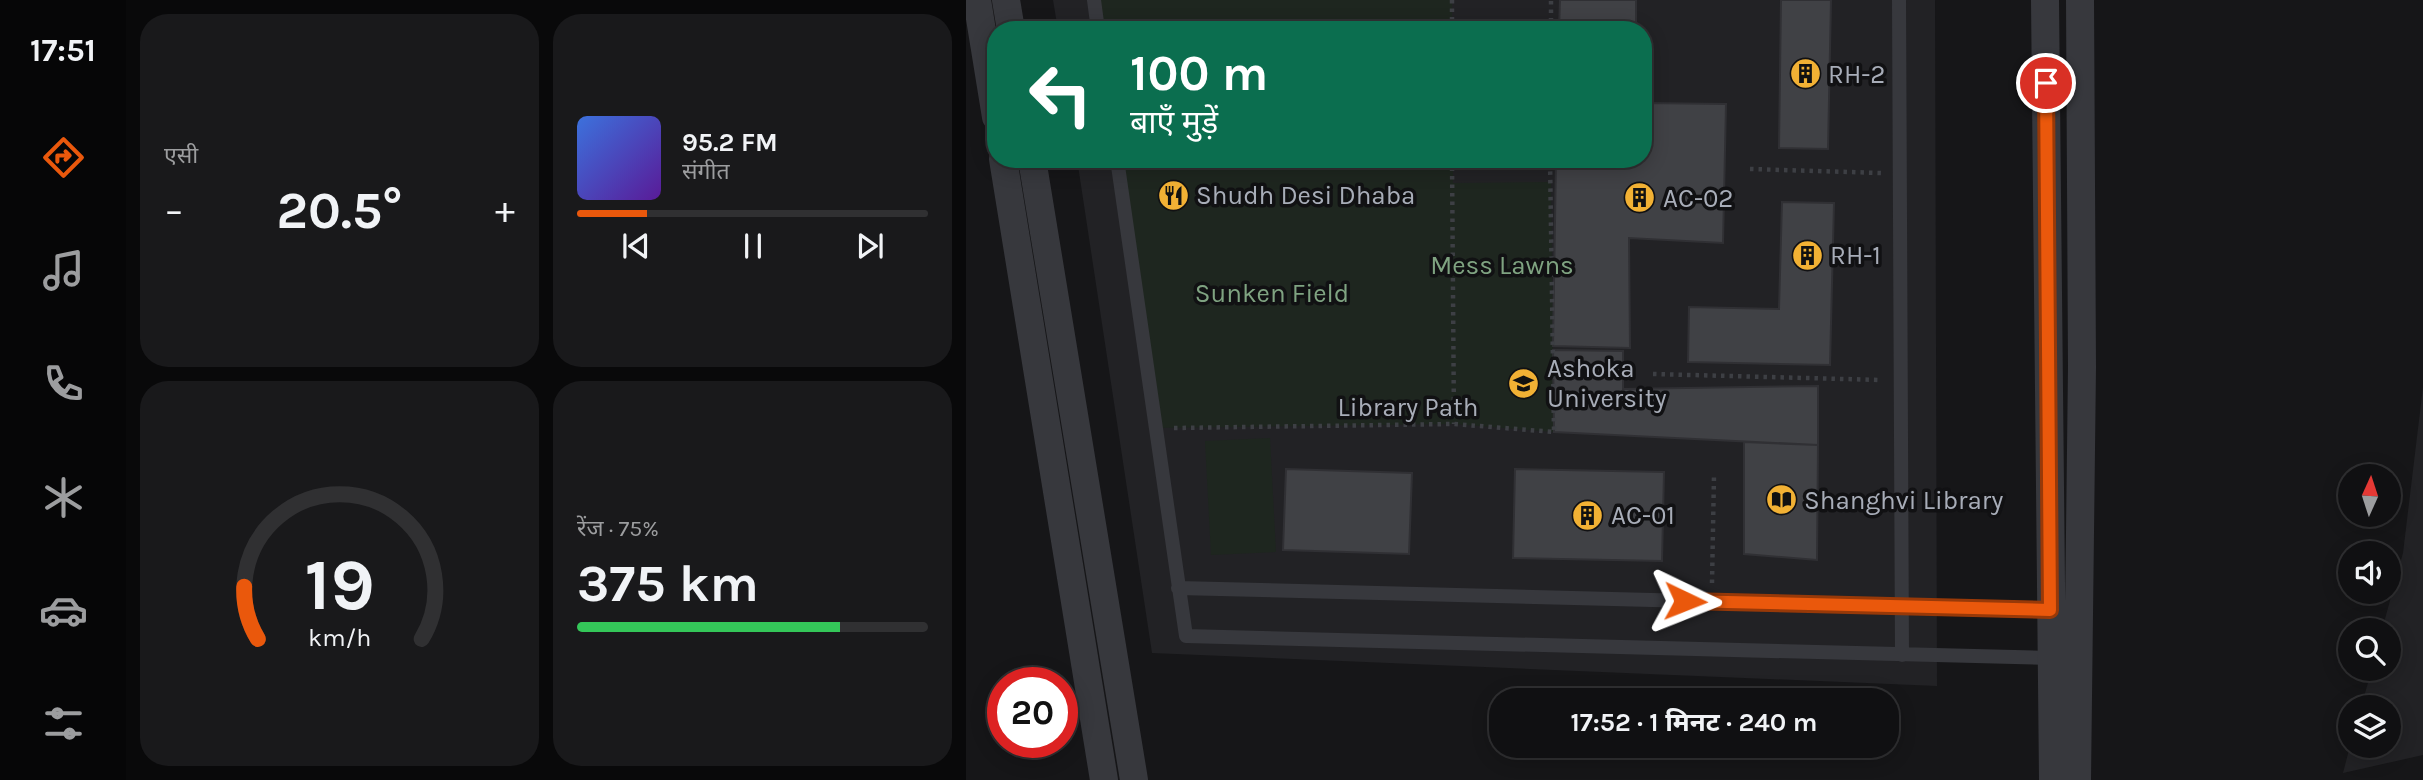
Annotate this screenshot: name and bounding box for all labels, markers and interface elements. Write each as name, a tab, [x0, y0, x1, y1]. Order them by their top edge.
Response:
text: 17:51	[30, 32, 96, 69]
text: 100 m	[1130, 45, 1268, 102]
icon: left	[1015, 49, 1106, 140]
pin	[2016, 53, 2076, 113]
building icon: RH-2	[1788, 57, 1822, 91]
place label: RH-2	[1828, 59, 1885, 90]
icon: arrive	[2027, 64, 2065, 102]
text: बाएँ मुड़ें	[1130, 104, 1218, 141]
text: 95.2 FM	[682, 127, 778, 158]
icon: directions	[39, 133, 88, 182]
text: एसी	[164, 142, 198, 169]
text: संगीत	[682, 158, 730, 185]
restaurant icon: Shudh Desi Dhaba	[1156, 178, 1190, 212]
text: 20.5°	[277, 180, 403, 241]
place label: Shudh Desi Dhaba	[1196, 180, 1415, 211]
building icon: AC-02	[1623, 181, 1657, 215]
place label: AC-02	[1663, 183, 1733, 214]
text: −	[164, 188, 184, 233]
text: +	[495, 188, 515, 233]
icon: previous	[617, 227, 655, 265]
icon: pause	[734, 227, 772, 265]
icon: next	[851, 227, 889, 265]
building icon: RH-1	[1790, 238, 1824, 272]
place label: RH-1	[1830, 240, 1881, 271]
icon: music	[39, 246, 88, 295]
park label: Mess Lawns	[1430, 250, 1574, 281]
park label: Sunken Field	[1195, 278, 1349, 309]
place label: Ashoka University	[1547, 353, 1667, 414]
icon: phone	[39, 359, 88, 408]
school or university icon: Ashoka University	[1507, 366, 1541, 400]
street label: Library Path	[1338, 392, 1478, 423]
north arrow	[2338, 464, 2401, 527]
map controls	[2338, 464, 2401, 758]
icon: climate	[39, 473, 88, 522]
library icon: Shanghvi Library	[1764, 483, 1798, 517]
place label: Shanghvi Library	[1804, 485, 2003, 516]
building icon: AC-01	[1571, 498, 1605, 532]
place label: AC-01	[1611, 500, 1675, 531]
text: रेंज · 75%	[577, 515, 659, 542]
button: sound	[2338, 541, 2401, 604]
text: 19	[304, 543, 375, 628]
text: 375 km	[577, 553, 759, 614]
position arrow	[1648, 564, 1722, 638]
icon: car	[39, 586, 88, 635]
button: search	[2338, 618, 2401, 681]
text: km/h	[308, 623, 371, 652]
speed limit sign: 20	[987, 667, 1078, 758]
button: layers	[2338, 695, 2401, 758]
icon: filters	[39, 699, 88, 748]
text: 17:52 · 1 मिनट · 240 m	[1571, 707, 1817, 738]

